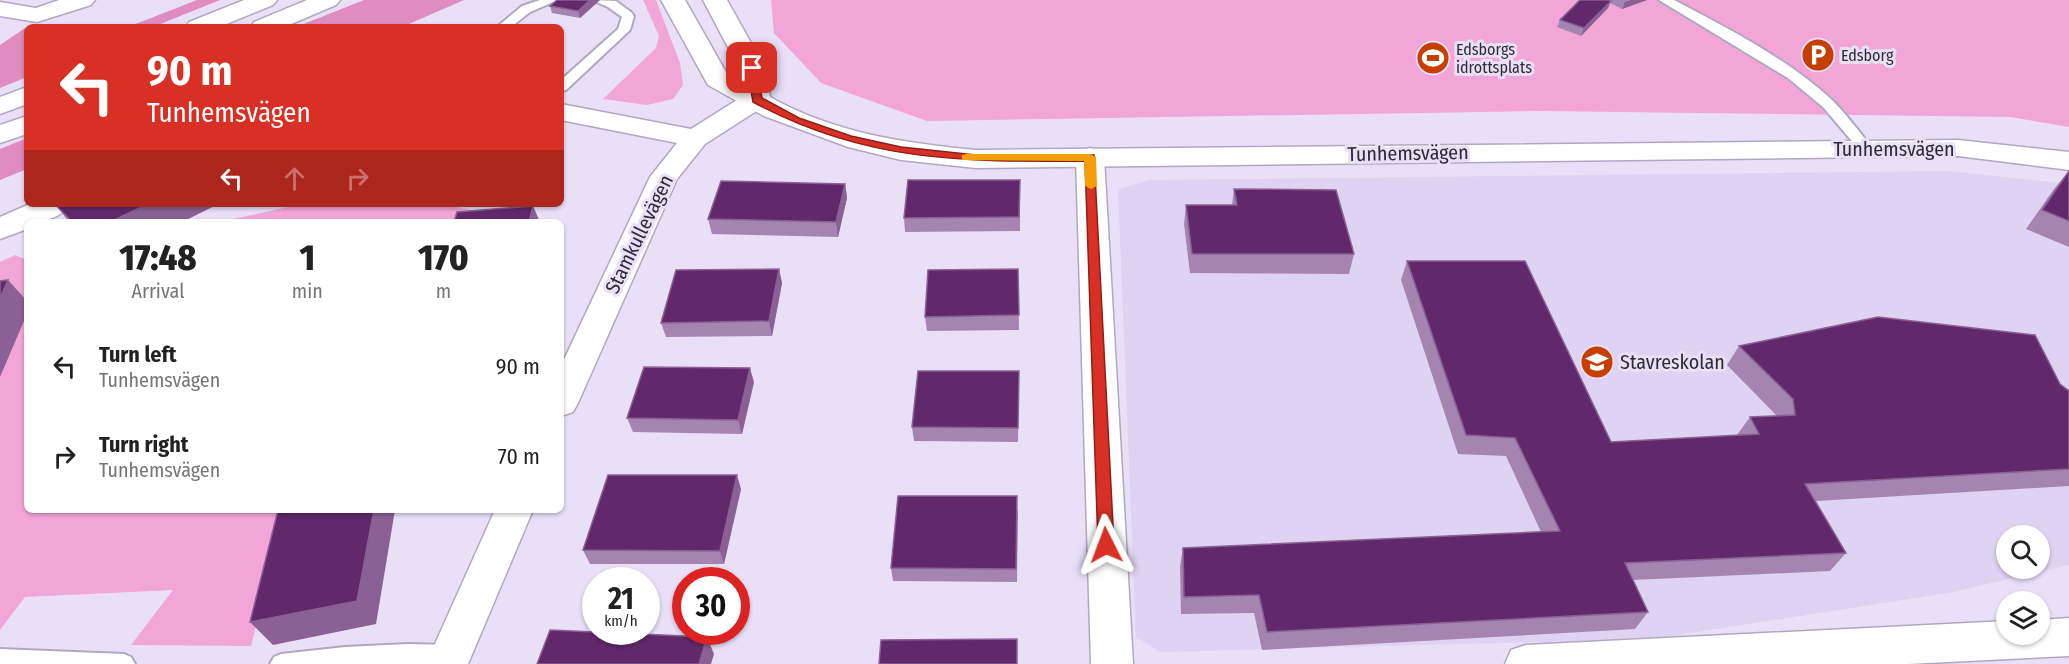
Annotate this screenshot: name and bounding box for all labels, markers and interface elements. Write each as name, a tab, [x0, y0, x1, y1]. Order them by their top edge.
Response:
parking icon: Edsborg	[1800, 37, 1836, 73]
sports icon: Edsborgs idrottsplats	[1415, 40, 1451, 76]
place label: Edsborgs idrottsplats	[1456, 40, 1532, 77]
pin	[726, 42, 777, 93]
text: 90 m	[147, 46, 232, 96]
place label: Edsborg	[1841, 46, 1894, 65]
icon: left	[48, 48, 126, 126]
icon: arrive	[735, 51, 768, 84]
text: Tunhemsvägen	[147, 97, 311, 129]
street label: Tunhemsvägen	[1833, 137, 1955, 161]
street label: Tunhemsvägen	[1347, 140, 1469, 166]
icon: left	[215, 162, 248, 195]
icon: ahead	[278, 162, 311, 195]
icon: right	[341, 162, 374, 195]
street label: Stamkullevägen	[600, 171, 678, 297]
text: 17:48	[119, 236, 197, 280]
text: 1	[300, 236, 315, 280]
text: 170	[418, 236, 469, 280]
text: Arrival	[131, 279, 184, 303]
text: min	[292, 279, 323, 303]
text: m	[436, 279, 451, 303]
text: Turn left	[99, 341, 177, 368]
school or university icon: Stavreskolan	[1579, 344, 1615, 380]
icon: left	[48, 350, 81, 383]
place label: Stavreskolan	[1620, 350, 1725, 374]
text: 90 m	[496, 353, 540, 380]
text: Tunhemsvägen	[99, 368, 220, 392]
text: Turn right	[99, 431, 188, 458]
icon: right	[48, 440, 81, 473]
text: 70 m	[498, 443, 540, 470]
text: Tunhemsvägen	[99, 458, 220, 482]
position arrow	[1074, 513, 1138, 577]
map controls	[1996, 525, 2050, 645]
button: search	[1996, 525, 2050, 579]
speed limit sign: 30	[672, 567, 750, 645]
text: 21	[608, 581, 634, 617]
button: layers	[1996, 591, 2050, 645]
text: km/h	[604, 612, 638, 630]

